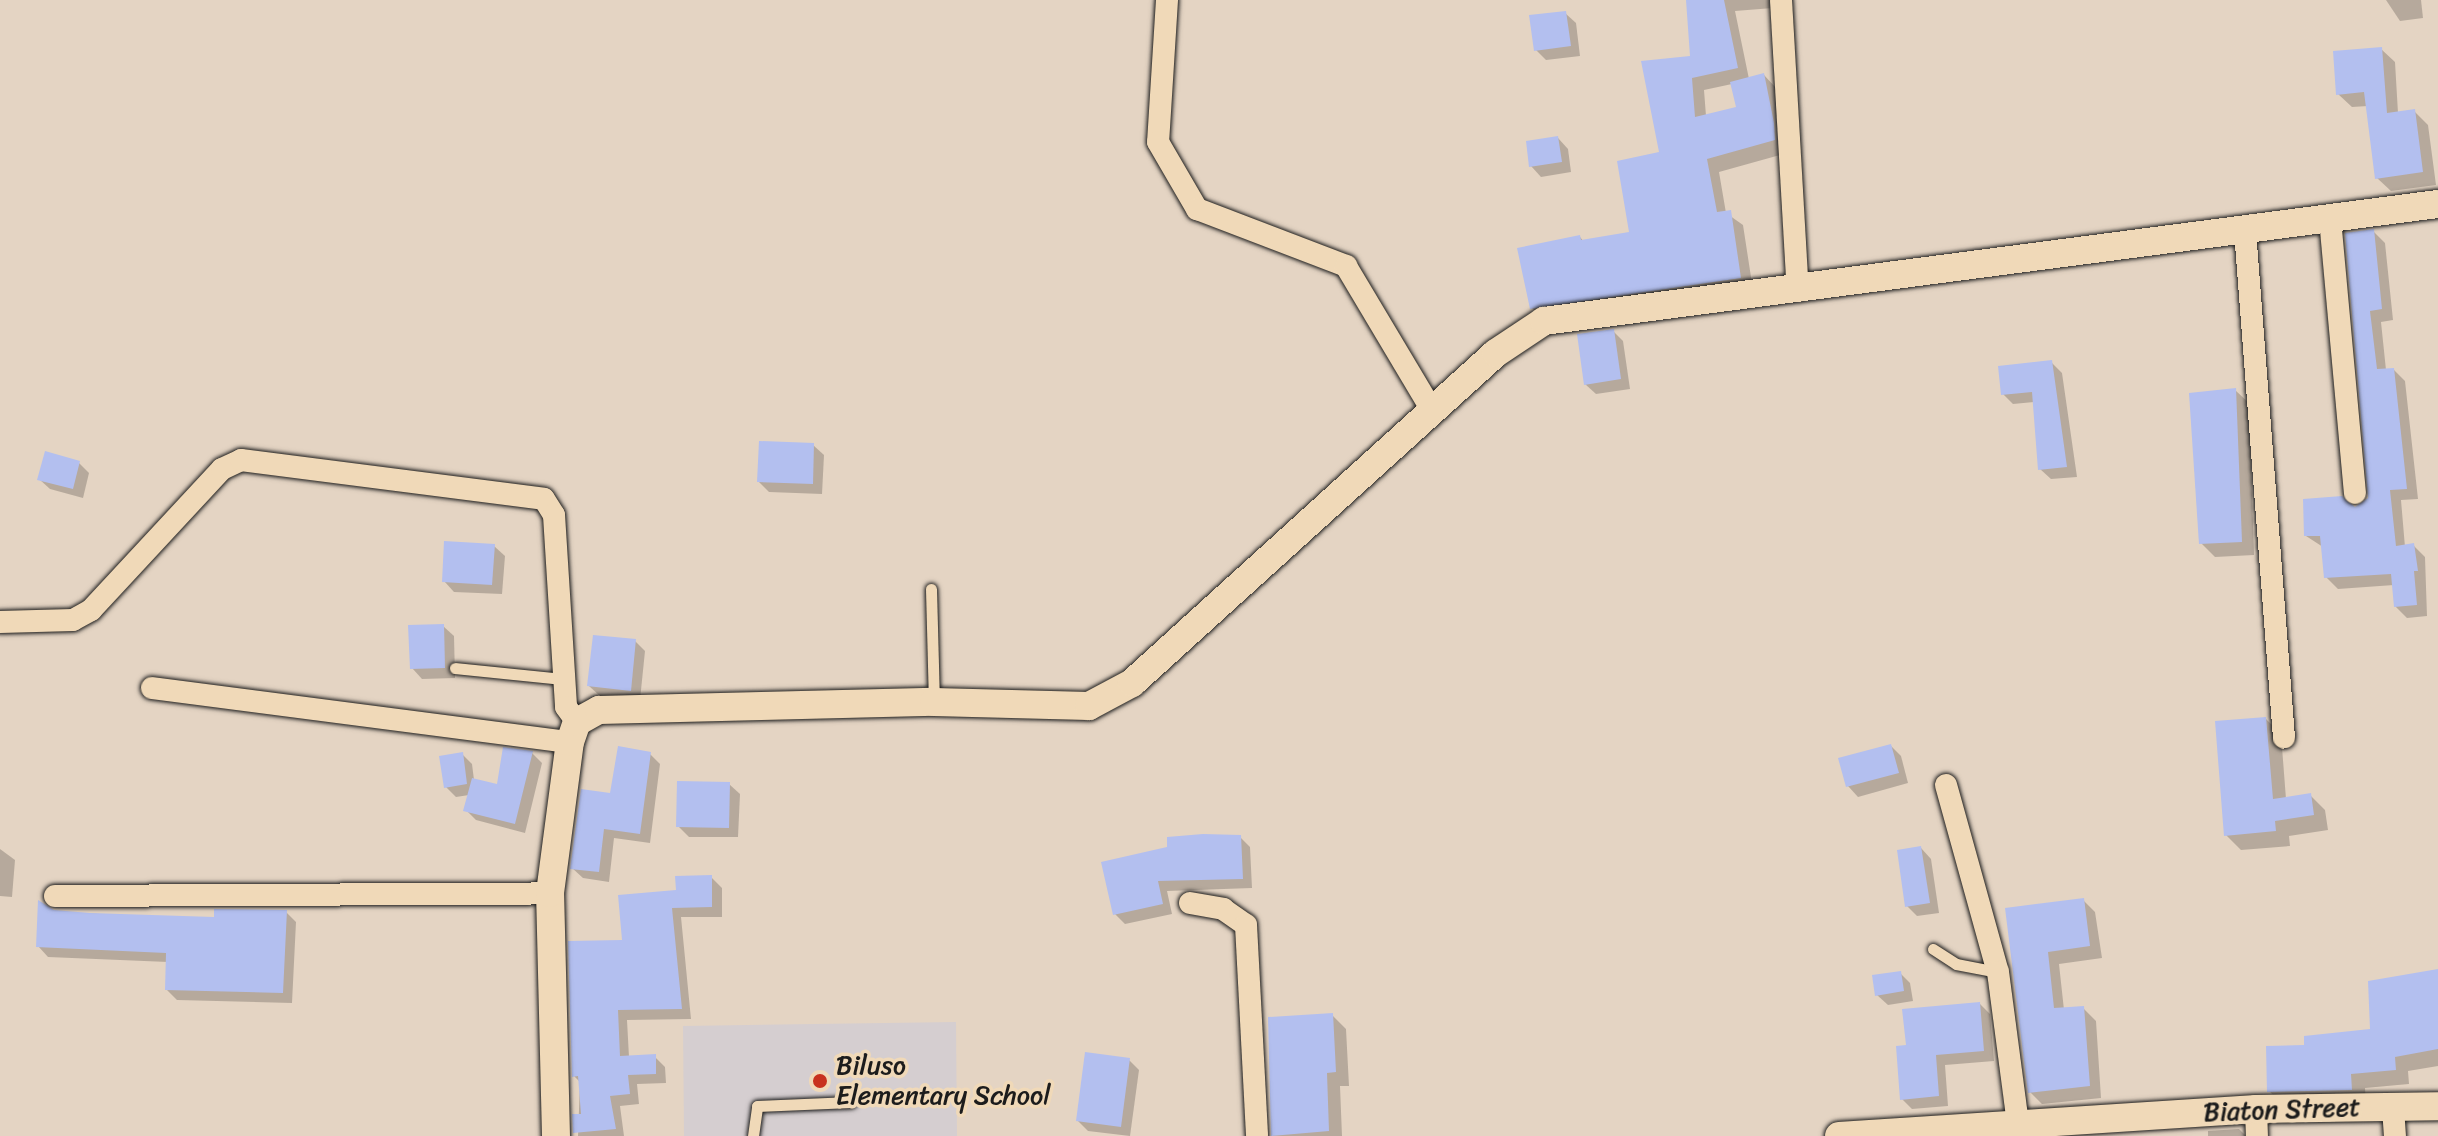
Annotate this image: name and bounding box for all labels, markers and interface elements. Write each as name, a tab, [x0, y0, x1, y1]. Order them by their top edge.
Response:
place label: Biluso Elementary School	[836, 1050, 1051, 1112]
marker: Biluso Elementary School	[811, 1072, 829, 1090]
street label: Biaton Street	[2203, 1092, 2361, 1128]

